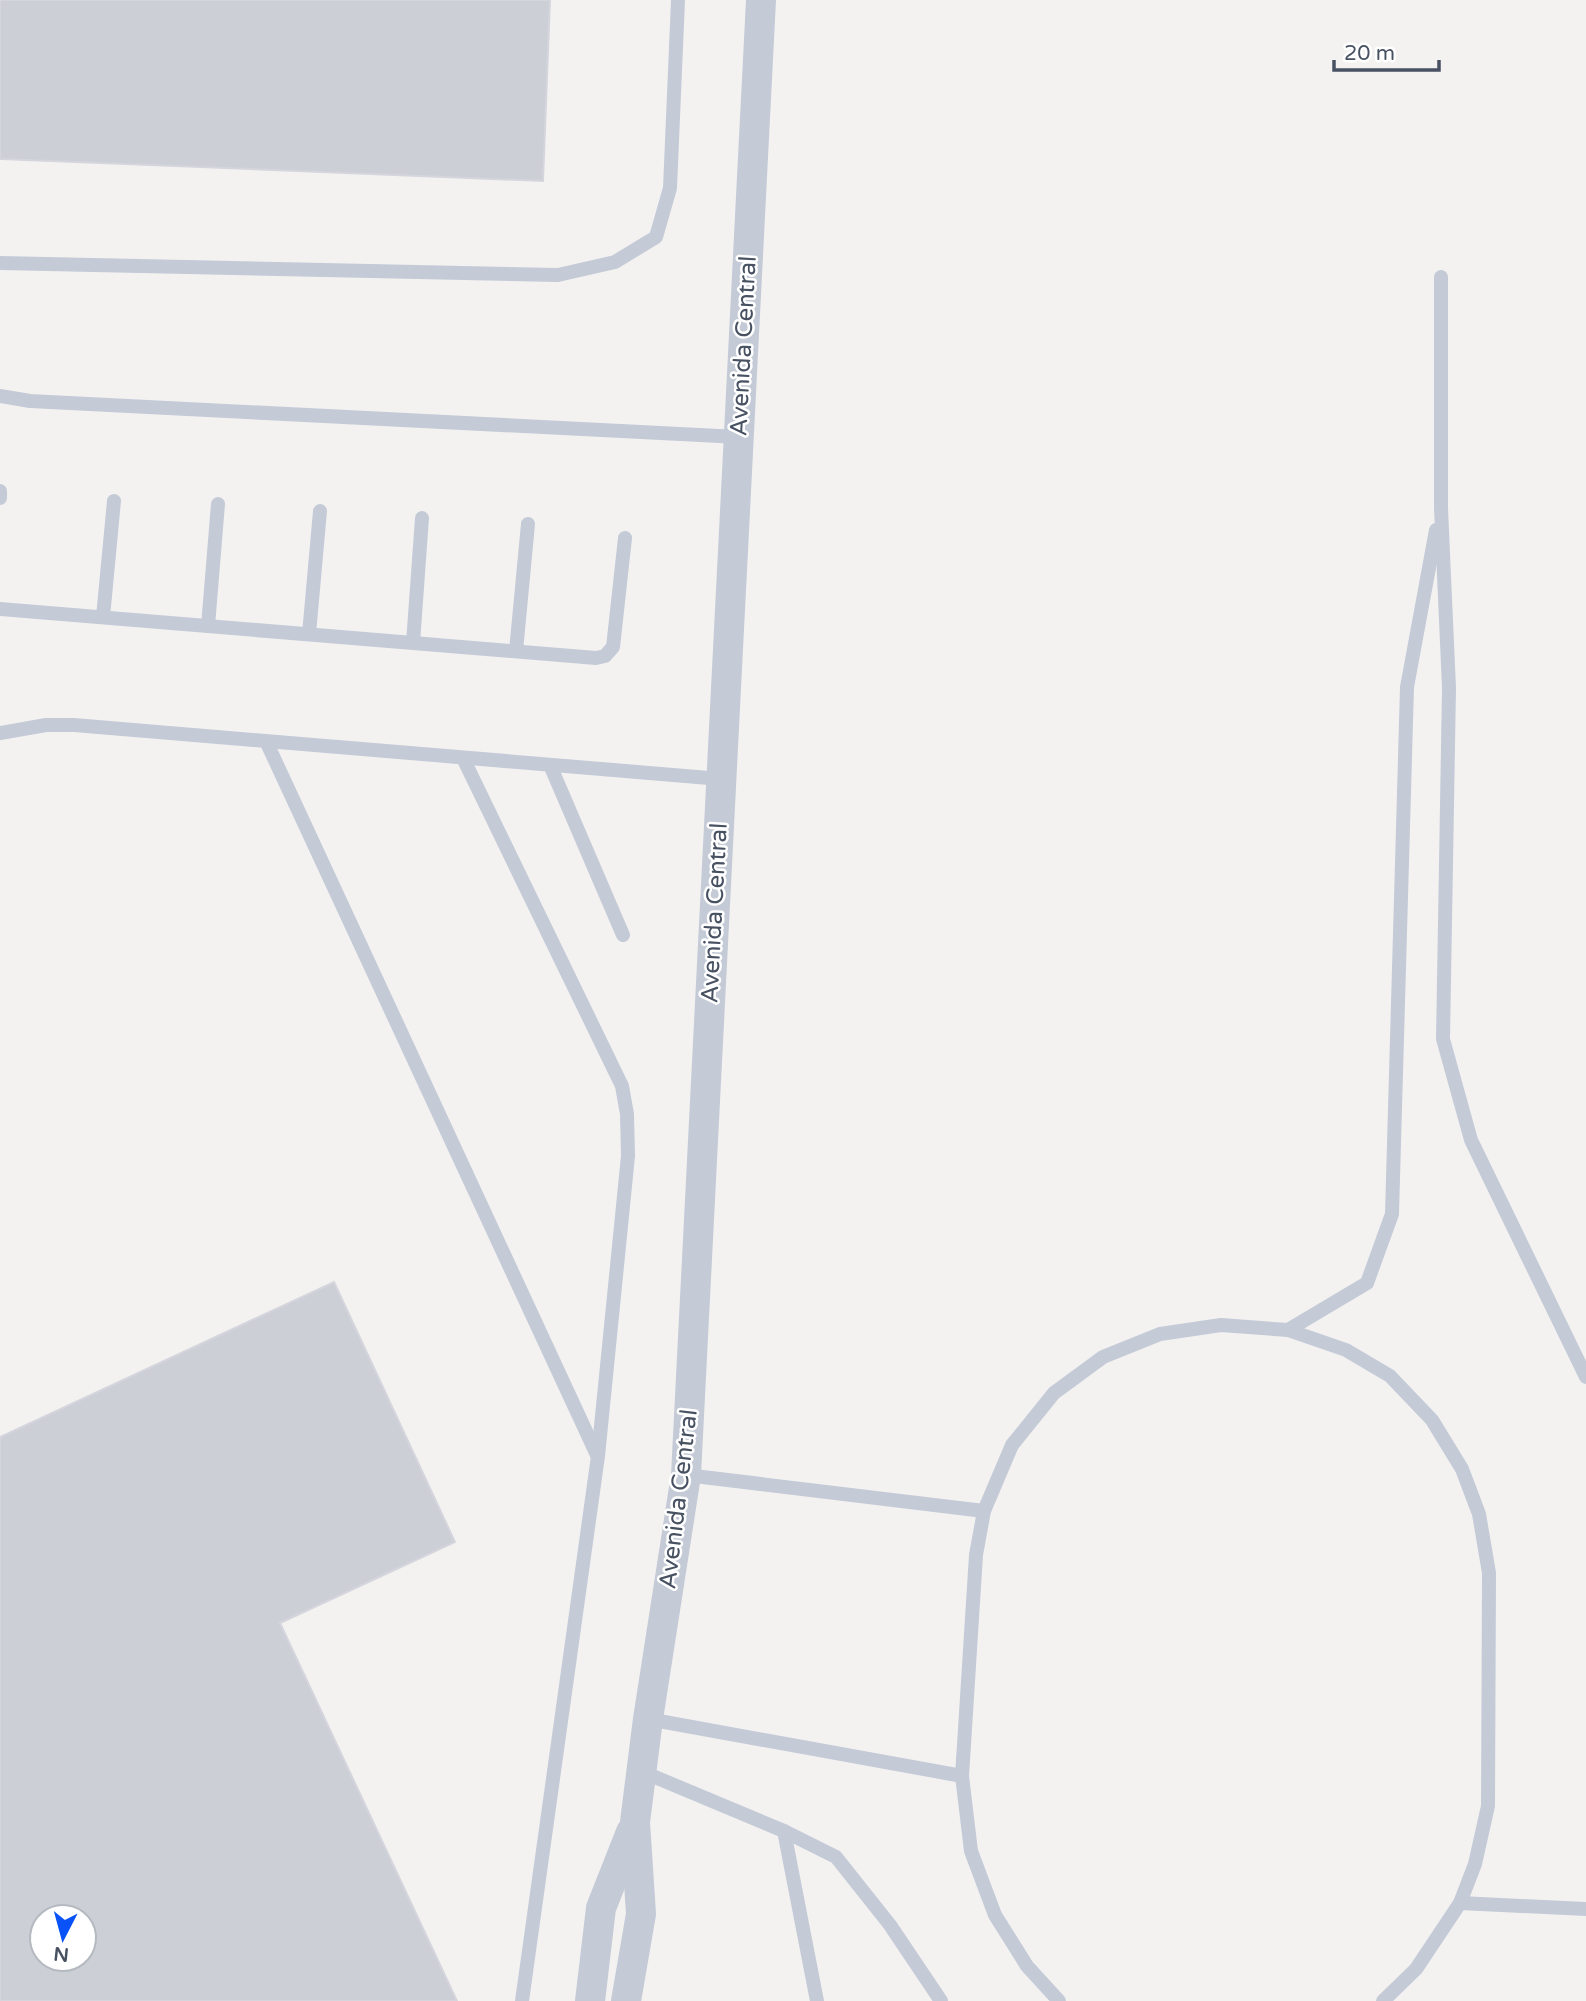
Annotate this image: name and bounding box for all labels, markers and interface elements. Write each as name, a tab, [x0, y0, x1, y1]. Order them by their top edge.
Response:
scale bar	[1334, 28, 1439, 72]
text: 20 m	[1344, 41, 1395, 66]
street label: Avenida Central	[724, 255, 763, 437]
street label: Avenida Central	[695, 822, 734, 1004]
street label: Avenida Central	[653, 1408, 704, 1590]
north arrow	[28, 1903, 98, 1973]
text: N	[53, 1942, 70, 1966]

